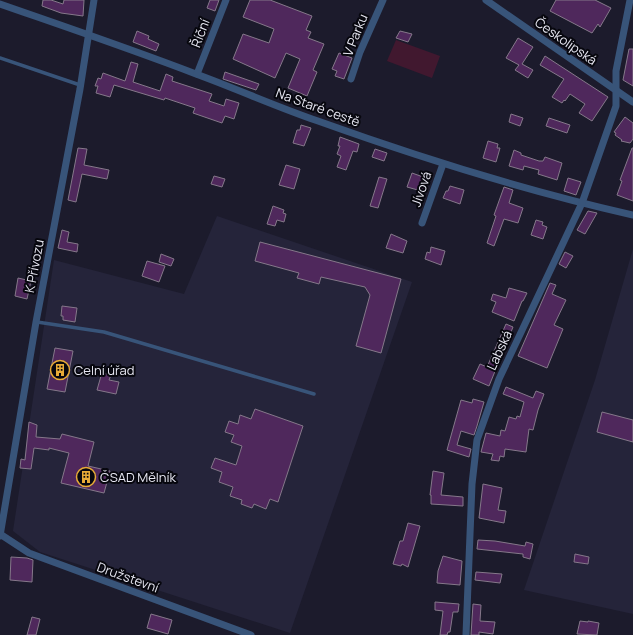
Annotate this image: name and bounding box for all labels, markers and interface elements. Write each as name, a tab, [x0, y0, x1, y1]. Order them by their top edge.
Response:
street label: V Parku	[338, 11, 372, 59]
street label: Českolipská	[531, 13, 601, 69]
street label: Říční	[186, 16, 214, 50]
street label: Na Staré cestě	[273, 83, 363, 131]
street label: Jívová	[407, 169, 435, 209]
street label: K Přívozu	[20, 238, 48, 294]
street label: Labská	[482, 327, 516, 373]
building icon: Celní úřad	[49, 359, 71, 381]
place label: Celní úřad	[74, 361, 134, 379]
building icon: ČSAD Mělník	[75, 466, 97, 488]
place label: ČSAD Mělník	[100, 468, 177, 486]
street label: Družstevní	[95, 558, 161, 596]

